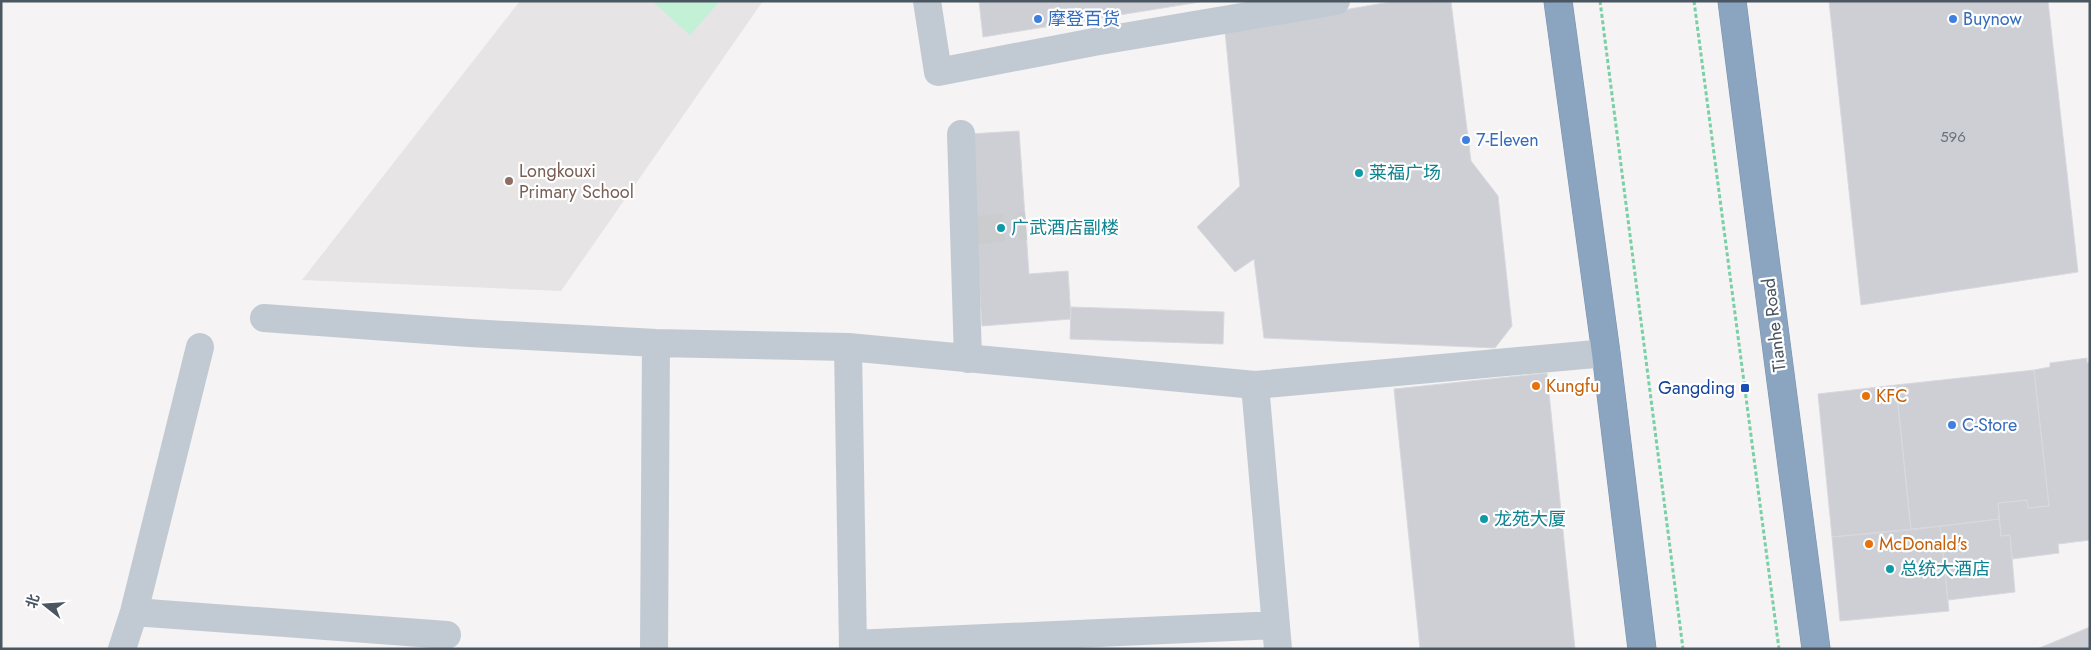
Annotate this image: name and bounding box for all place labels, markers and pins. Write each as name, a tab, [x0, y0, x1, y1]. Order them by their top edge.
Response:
place label: 摩登百货	[1048, 6, 1120, 32]
place label: Buynow	[1963, 6, 2022, 32]
marker: 摩登百货	[1032, 13, 1044, 25]
marker: Buynow	[1947, 13, 1959, 25]
place label: 7-Eleven	[1476, 127, 1539, 153]
marker: 7-Eleven	[1460, 134, 1472, 146]
place label: Longkouxi Primary School	[519, 158, 634, 205]
place label: 莱福广场	[1369, 160, 1441, 186]
marker: 莱福广场	[1353, 167, 1365, 179]
marker: Longkouxi Primary School	[503, 175, 515, 187]
place label: 广武酒店副楼	[1011, 215, 1119, 241]
marker: 广武酒店副楼	[995, 222, 1007, 234]
place label: Kungfu	[1546, 373, 1599, 399]
place label: Gangding	[1658, 375, 1735, 401]
marker: Kungfu	[1530, 380, 1542, 392]
marker: Gangding	[1739, 382, 1751, 394]
place label: KFC	[1876, 383, 1908, 409]
marker: KFC	[1860, 390, 1872, 402]
place label: C-Store	[1962, 412, 2017, 438]
marker: C-Store	[1946, 419, 1958, 431]
place label: 龙苑大厦	[1494, 506, 1566, 532]
marker: 龙苑大厦	[1478, 513, 1490, 525]
place label: McDonald's	[1879, 531, 1967, 557]
marker: McDonald's	[1863, 538, 1875, 550]
place label: 总统大酒店	[1900, 556, 1990, 582]
marker: 总统大酒店	[1884, 563, 1896, 575]

